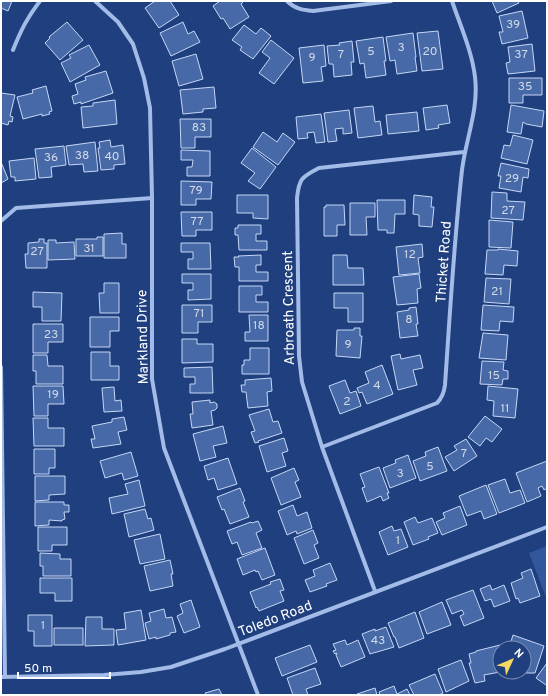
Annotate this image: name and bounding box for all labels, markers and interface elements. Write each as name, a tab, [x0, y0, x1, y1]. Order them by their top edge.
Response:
house number: 39	[506, 17, 520, 33]
house number: 3	[397, 40, 405, 56]
house number: 5	[367, 44, 375, 60]
house number: 20	[422, 44, 438, 60]
house number: 7	[338, 47, 344, 63]
house number: 37	[514, 47, 528, 63]
house number: 9	[308, 50, 316, 66]
house number: 35	[518, 79, 532, 95]
house number: 83	[192, 120, 206, 136]
house number: 38	[75, 148, 89, 164]
house number: 40	[104, 149, 120, 165]
house number: 36	[44, 150, 58, 166]
house number: 29	[505, 171, 519, 187]
house number: 79	[189, 183, 203, 199]
house number: 27	[501, 203, 515, 219]
house number: 77	[191, 214, 203, 230]
street label: Thicket Road	[433, 221, 456, 304]
house number: 31	[83, 241, 95, 257]
house number: 27	[30, 244, 44, 260]
house number: 12	[404, 247, 416, 263]
street label: Arbroath Crescent	[280, 250, 299, 366]
house number: 21	[491, 284, 503, 300]
street label: Markland Drive	[134, 289, 153, 385]
house number: 71	[194, 306, 204, 322]
house number: 8	[405, 312, 413, 328]
house number: 18	[253, 318, 265, 334]
house number: 23	[44, 327, 58, 343]
house number: 9	[344, 337, 352, 353]
house number: 15	[488, 368, 500, 384]
house number: 4	[373, 378, 381, 394]
house number: 19	[47, 387, 59, 403]
house number: 2	[343, 394, 351, 410]
house number: 11	[501, 401, 509, 417]
house number: 7	[461, 446, 467, 462]
house number: 5	[426, 459, 434, 475]
house number: 3	[396, 466, 404, 482]
house number: 1	[396, 533, 400, 549]
street label: Toledo Road	[236, 598, 315, 641]
house number: 1	[41, 618, 45, 634]
house number: 43	[371, 633, 385, 649]
north arrow	[492, 640, 532, 680]
text: N	[511, 646, 526, 661]
scale bar	[18, 654, 110, 680]
text: 50 m	[24, 661, 52, 677]

